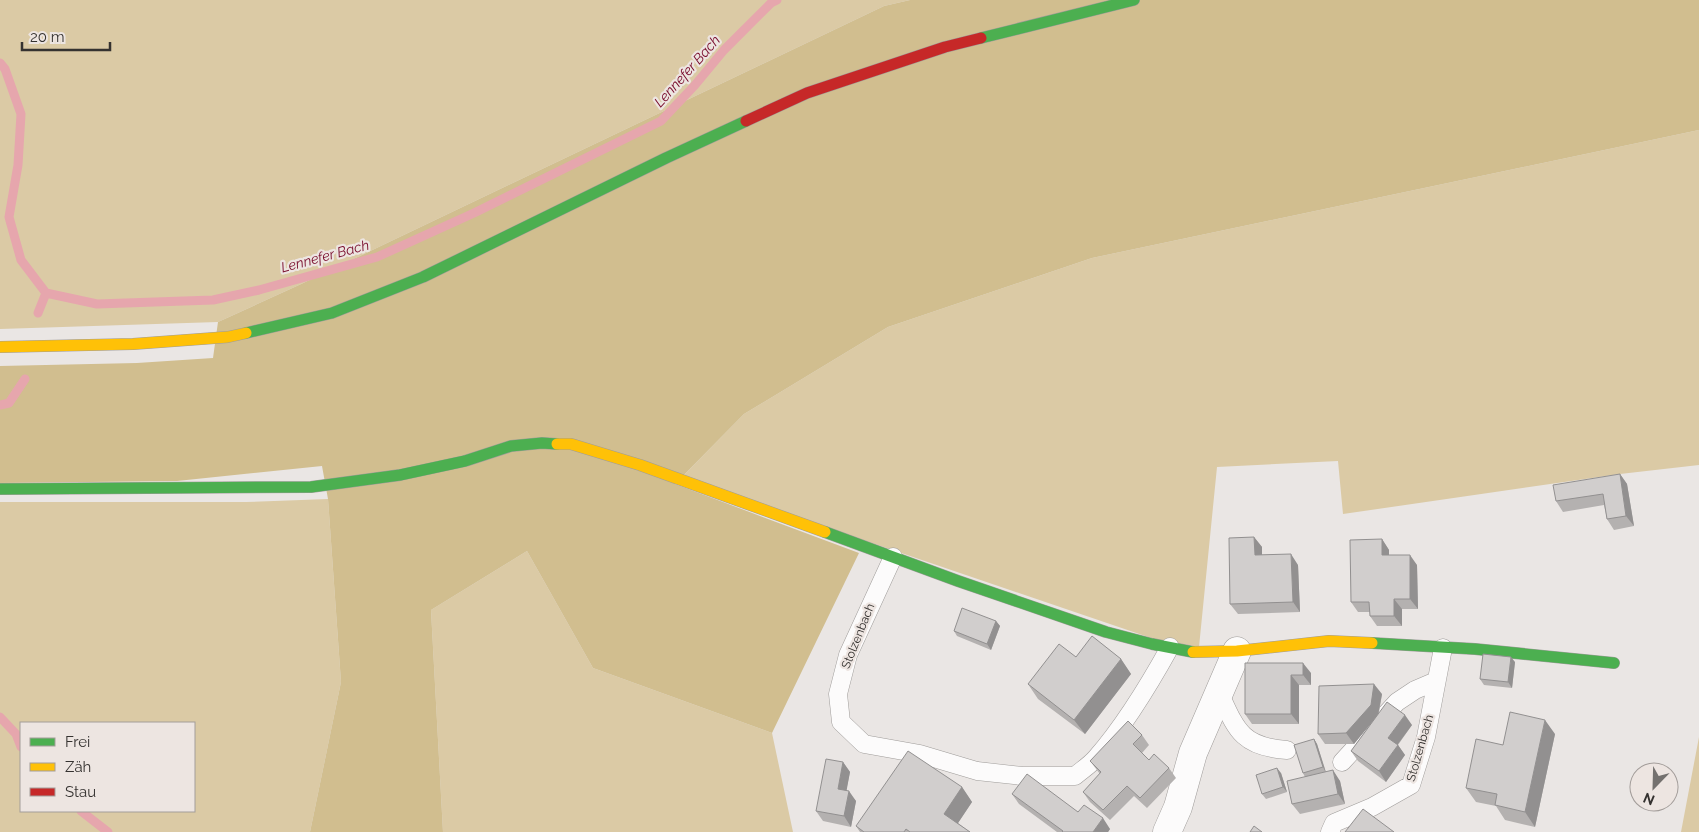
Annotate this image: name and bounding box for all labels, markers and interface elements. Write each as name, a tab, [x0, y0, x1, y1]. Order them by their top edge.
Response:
scale bar	[22, 20, 110, 52]
text: 20 m	[30, 28, 65, 46]
water label: Lennefer Bach	[651, 32, 723, 110]
water label: Lennefer Bach	[279, 237, 371, 275]
street label: Stolzenbach	[839, 601, 877, 671]
street label: Stolzenbach	[1404, 713, 1436, 783]
legend	[20, 722, 195, 812]
text: Frei	[65, 733, 90, 751]
text: Zäh	[65, 758, 91, 776]
north arrow	[1629, 762, 1679, 812]
text: Stau	[65, 783, 96, 801]
text: N	[1641, 790, 1657, 808]

